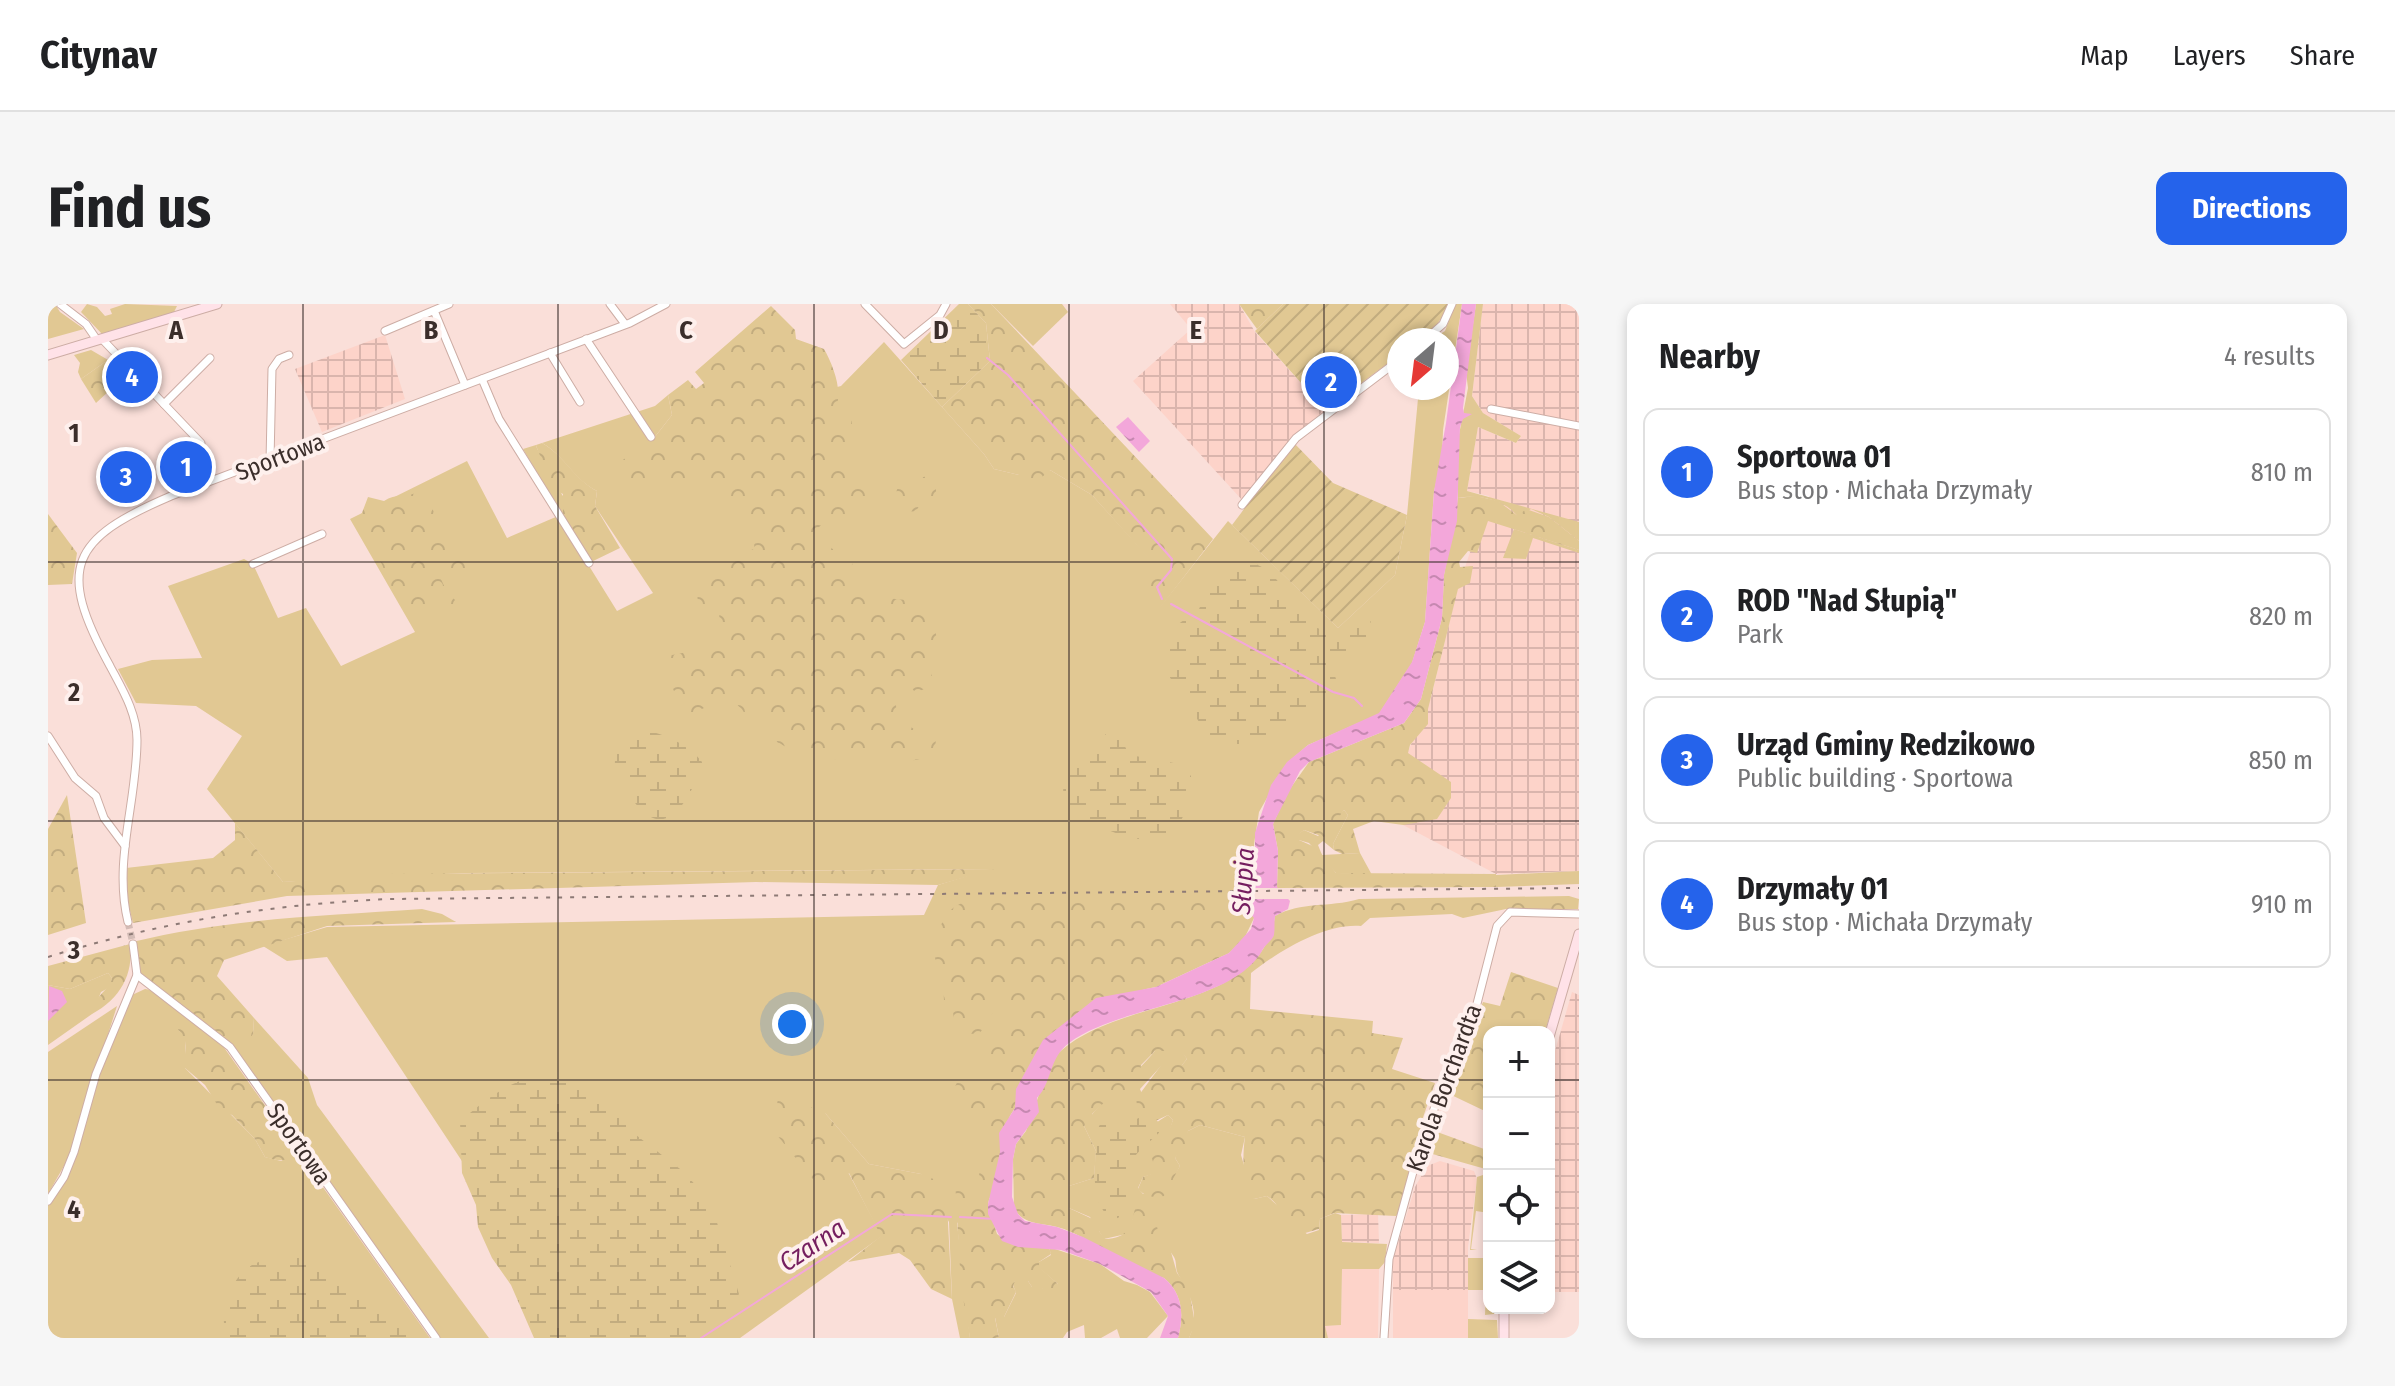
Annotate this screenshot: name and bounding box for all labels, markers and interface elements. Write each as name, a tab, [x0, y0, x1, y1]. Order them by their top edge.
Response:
text: Citynav	[40, 32, 157, 78]
text: Map	[2080, 39, 2129, 72]
text: Layers	[2173, 39, 2246, 72]
text: Share	[2290, 39, 2355, 72]
button: Directions	[2156, 172, 2347, 245]
text: Find us	[48, 175, 211, 242]
text: A	[168, 315, 184, 346]
text: B	[424, 315, 439, 346]
text: C	[679, 315, 693, 346]
text: D	[933, 315, 949, 346]
text: E	[1190, 315, 1202, 346]
north arrow	[1387, 328, 1459, 400]
text: Nearby	[1659, 336, 1760, 377]
text: 4 results	[2224, 341, 2315, 372]
pin: 4	[106, 347, 158, 407]
pin: 2	[1305, 352, 1357, 412]
text: 1	[69, 418, 80, 449]
street label: Sportowa	[232, 427, 328, 487]
pin: 1	[160, 437, 212, 497]
text: Sportowa 01	[1737, 439, 1892, 475]
pin: 3	[100, 447, 152, 507]
text: 1	[1682, 457, 1693, 488]
text: 810 m	[2251, 457, 2313, 488]
text: Bus stop · Michała Drzymały	[1737, 475, 2032, 506]
text: ROD "Nad Słupią"	[1737, 583, 1957, 619]
text: 2	[1681, 601, 1693, 632]
text: 820 m	[2249, 601, 2313, 632]
text: Park	[1737, 619, 1783, 650]
text: 2	[67, 677, 80, 708]
text: Urząd Gminy Redzikowo	[1737, 727, 2035, 763]
text: 3	[1681, 745, 1693, 776]
text: 850 m	[2248, 745, 2313, 776]
text: Public building · Sportowa	[1737, 763, 2014, 794]
water label: Słupia	[1226, 847, 1261, 917]
text: Drzymały 01	[1737, 871, 1889, 907]
text: 4	[1680, 889, 1694, 920]
text: 910 m	[2251, 889, 2313, 920]
text: Bus stop · Michała Drzymały	[1737, 907, 2032, 938]
text: 3	[67, 935, 80, 966]
street label: Karola Borchardta	[1401, 1000, 1487, 1176]
your location	[772, 1004, 812, 1044]
map controls	[1483, 1026, 1555, 1314]
button: +	[1483, 1026, 1555, 1098]
street label: Sportowa	[261, 1098, 337, 1190]
button: −	[1483, 1098, 1555, 1170]
button: locate	[1483, 1170, 1555, 1242]
text: 4	[67, 1194, 81, 1225]
water label: Czarna	[773, 1213, 851, 1278]
button: layers	[1483, 1242, 1555, 1314]

